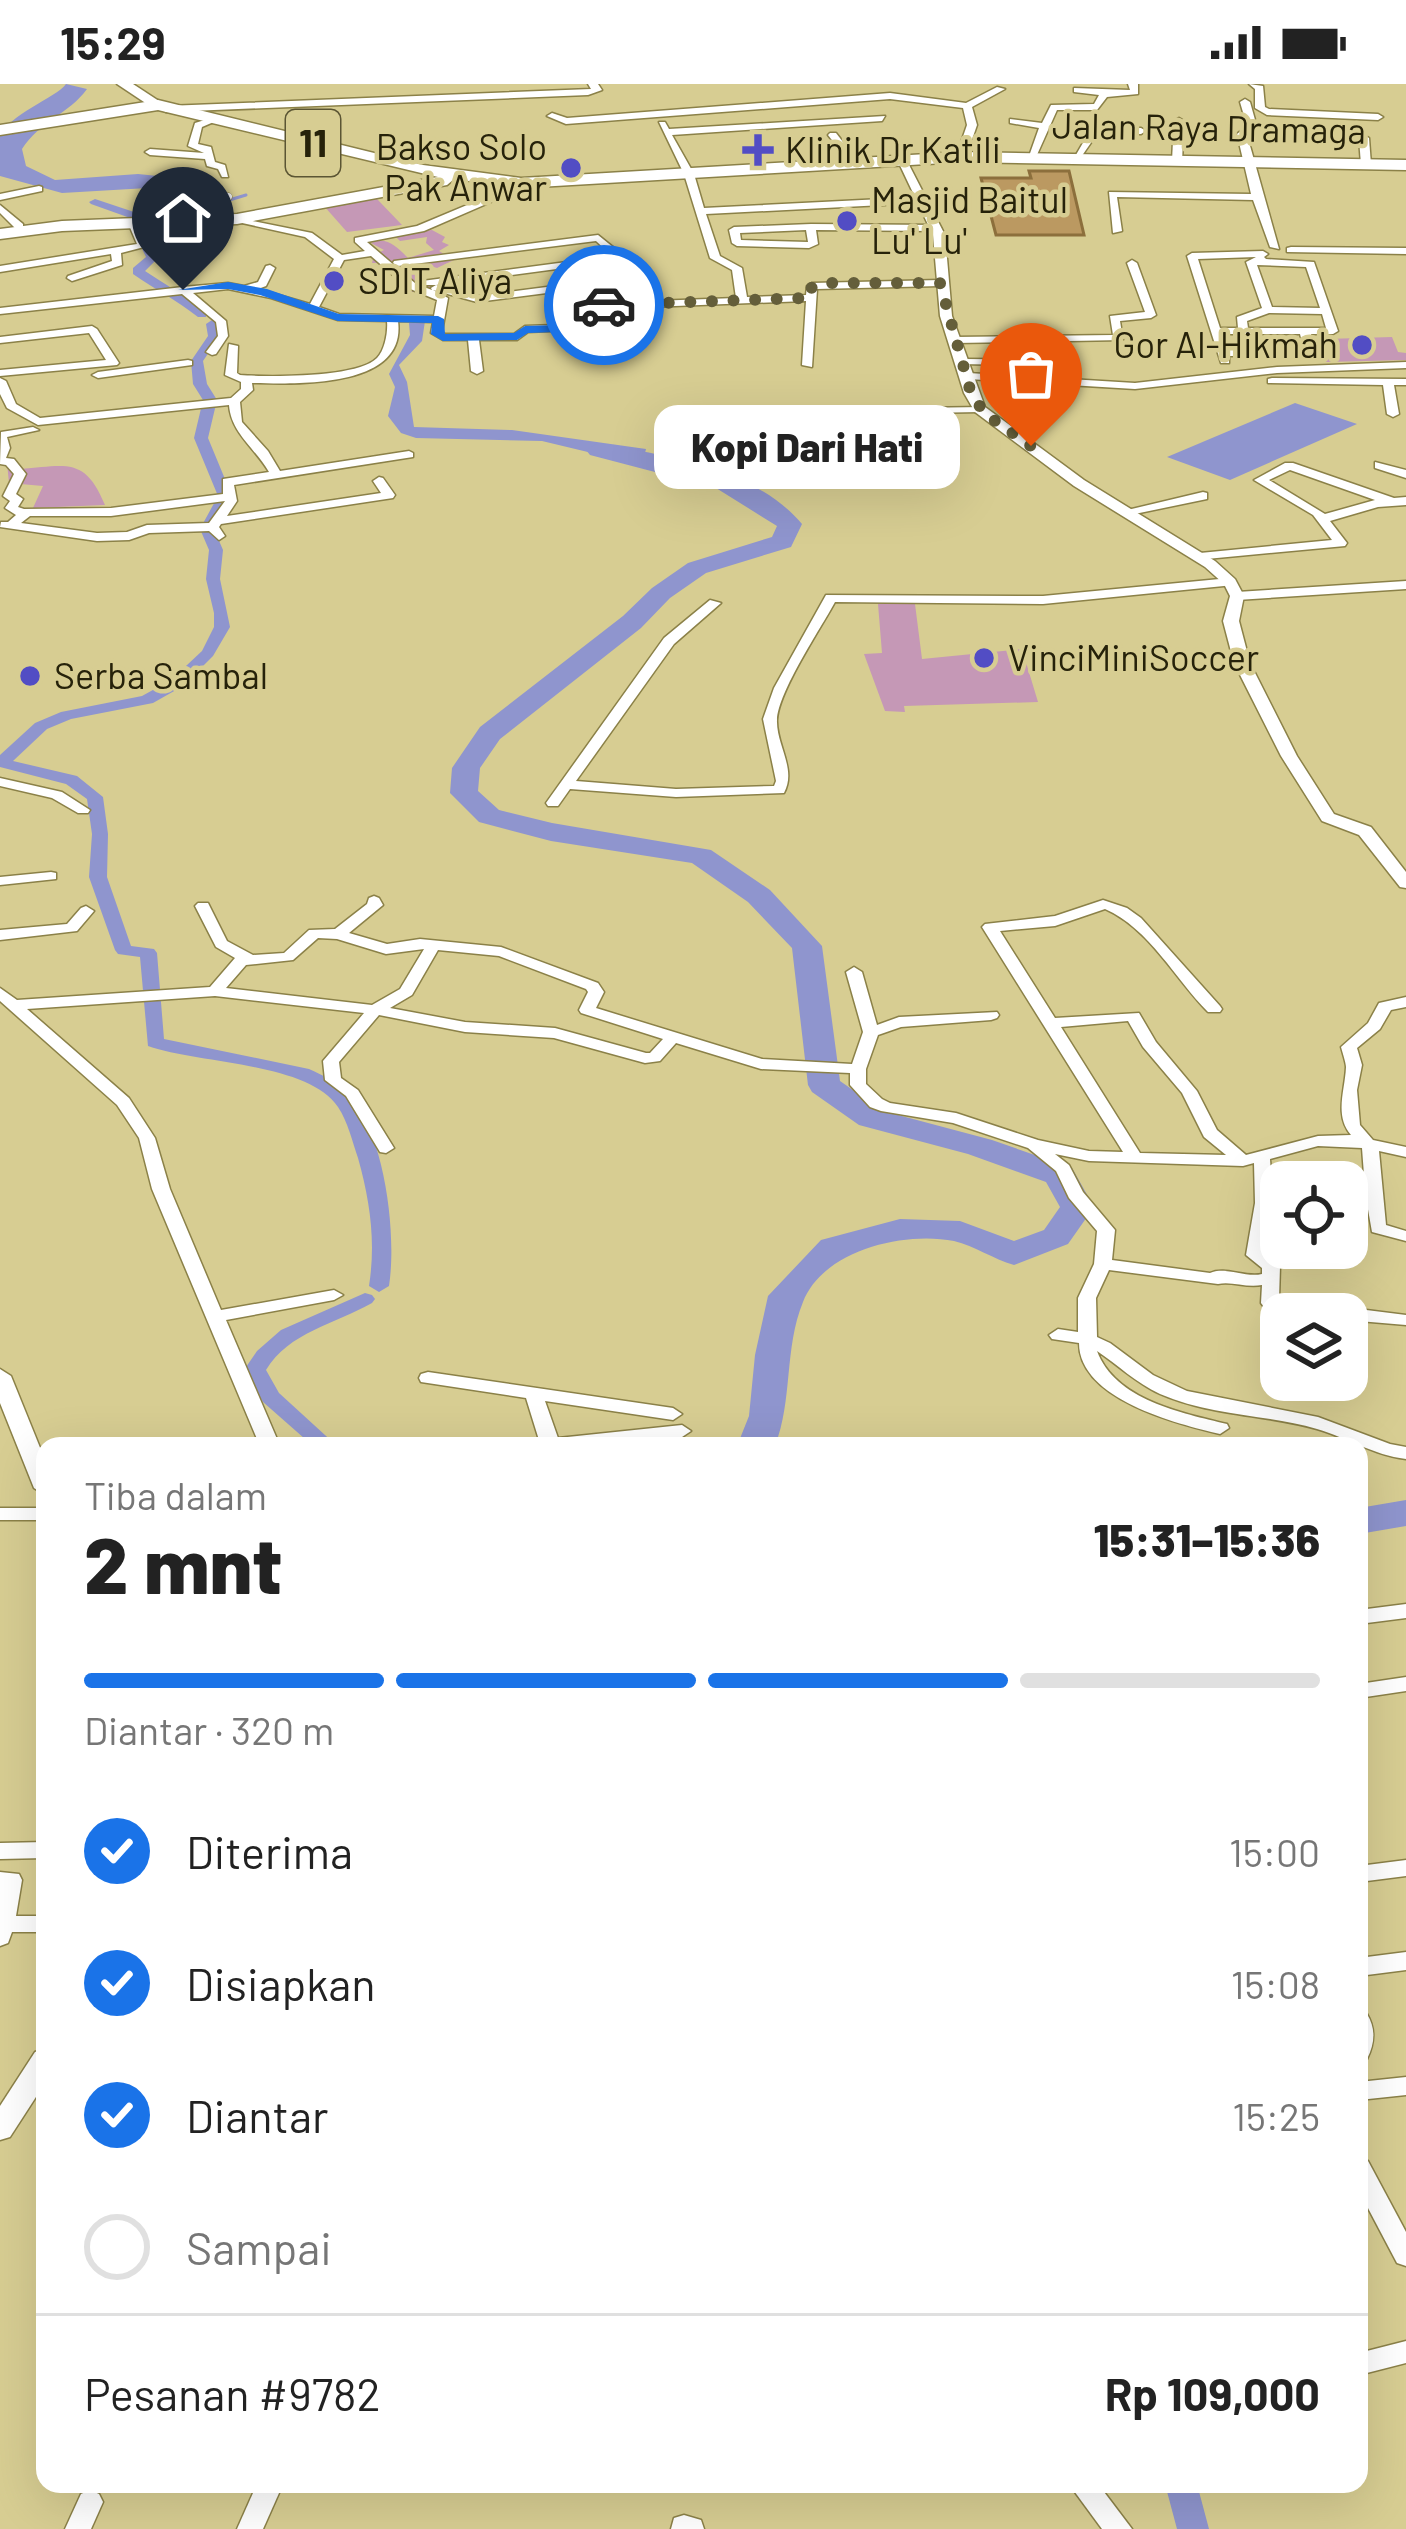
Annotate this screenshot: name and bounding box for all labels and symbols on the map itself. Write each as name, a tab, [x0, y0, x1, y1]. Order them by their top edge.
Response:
street label: Jalan Raya Dramaga	[1052, 102, 1366, 151]
road number: 11	[286, 110, 340, 176]
place label: Bakso Solo Pak Anwar	[376, 124, 547, 208]
place label: Klinik Dr Katili	[785, 127, 1001, 170]
marker: Klinik Dr Katili	[742, 134, 774, 166]
marker: Bakso Solo Pak Anwar	[558, 155, 584, 181]
pin	[132, 167, 234, 290]
place label: Masjid Baitul Lu' Lu'	[871, 177, 1068, 261]
marker: Masjid Baitul Lu' Lu'	[834, 208, 860, 234]
courier	[544, 245, 664, 365]
place label: SDIT Aliya	[358, 258, 512, 301]
marker: SDIT Aliya	[321, 268, 347, 294]
place label: Gor Al-Hikmah	[1113, 322, 1338, 365]
pin	[980, 323, 1082, 446]
marker: Gor Al-Hikmah	[1349, 332, 1375, 358]
callout: Kopi Dari Hati	[653, 404, 959, 488]
place label: VinciMiniSoccer	[1008, 635, 1259, 678]
marker: VinciMiniSoccer	[971, 645, 997, 671]
place label: Serba Sambal	[54, 653, 268, 696]
marker: Serba Sambal	[17, 663, 43, 689]

